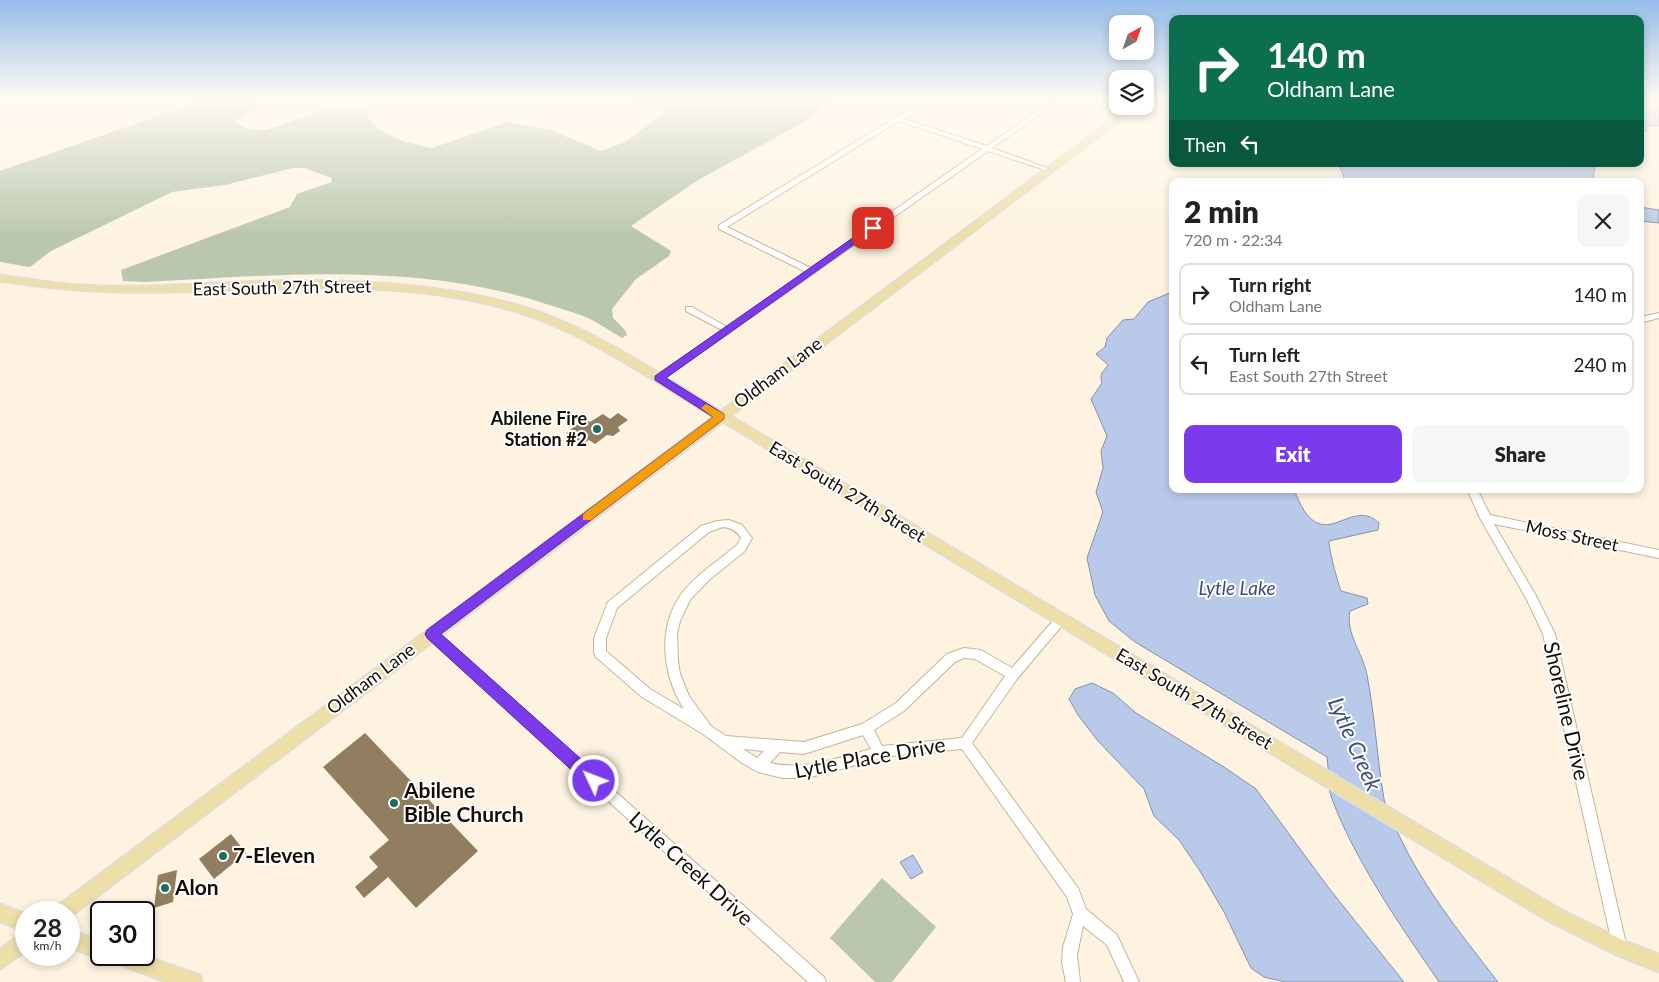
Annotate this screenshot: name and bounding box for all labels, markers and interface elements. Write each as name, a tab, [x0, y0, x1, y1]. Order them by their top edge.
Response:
north arrow	[1109, 15, 1154, 60]
map controls	[1109, 15, 1154, 115]
text: 140 m	[1267, 33, 1366, 75]
icon: right	[1184, 35, 1249, 100]
button: layers	[1109, 70, 1154, 115]
text: Oldham Lane	[1267, 75, 1395, 102]
icon: left	[1236, 130, 1264, 158]
text: Then	[1184, 133, 1226, 156]
text: 2 min	[1184, 193, 1259, 229]
button: close	[1577, 195, 1629, 247]
pin	[852, 207, 894, 249]
icon: arrive	[859, 214, 887, 242]
text: 720 m · 22:34	[1184, 230, 1283, 249]
text: Turn right	[1229, 273, 1311, 296]
street label: East South 27th Street	[193, 274, 372, 300]
icon: right	[1186, 280, 1214, 308]
text: 140 m	[1573, 283, 1627, 306]
text: Oldham Lane	[1229, 296, 1322, 315]
street label: Oldham Lane	[729, 332, 826, 412]
text: Turn left	[1229, 343, 1300, 366]
icon: left	[1186, 350, 1214, 378]
text: 240 m	[1573, 353, 1627, 376]
text: East South 27th Street	[1229, 366, 1388, 385]
place label: Abilene Fire Station #2	[490, 407, 587, 450]
marker: Abilene Fire Station #2	[591, 423, 603, 435]
button: Exit	[1184, 425, 1402, 483]
button: Share	[1412, 425, 1629, 483]
street label: East South 27th Street	[765, 436, 930, 547]
street label: Moss Street	[1524, 514, 1621, 556]
water label: Lytle Lake	[1198, 576, 1276, 599]
street label: Oldham Lane	[322, 638, 419, 718]
street label: Shoreline Drive	[1539, 639, 1596, 782]
street label: East South 27th Street	[1112, 643, 1277, 754]
water label: Lytle Creek	[1323, 693, 1388, 795]
street label: Lytle Place Drive	[792, 731, 947, 782]
position arrow	[567, 754, 619, 806]
place label: Abilene Bible Church	[403, 777, 524, 826]
marker: Abilene Bible Church	[388, 797, 400, 809]
street label: Lytle Creek Drive	[625, 806, 759, 930]
place label: 7-Eleven	[233, 842, 315, 867]
marker: 7-Eleven	[217, 850, 229, 862]
place label: Alon	[174, 874, 219, 899]
marker: Alon	[159, 882, 171, 894]
speed limit sign: 30	[90, 901, 155, 966]
text: 28	[33, 912, 62, 942]
text: km/h	[33, 938, 62, 953]

